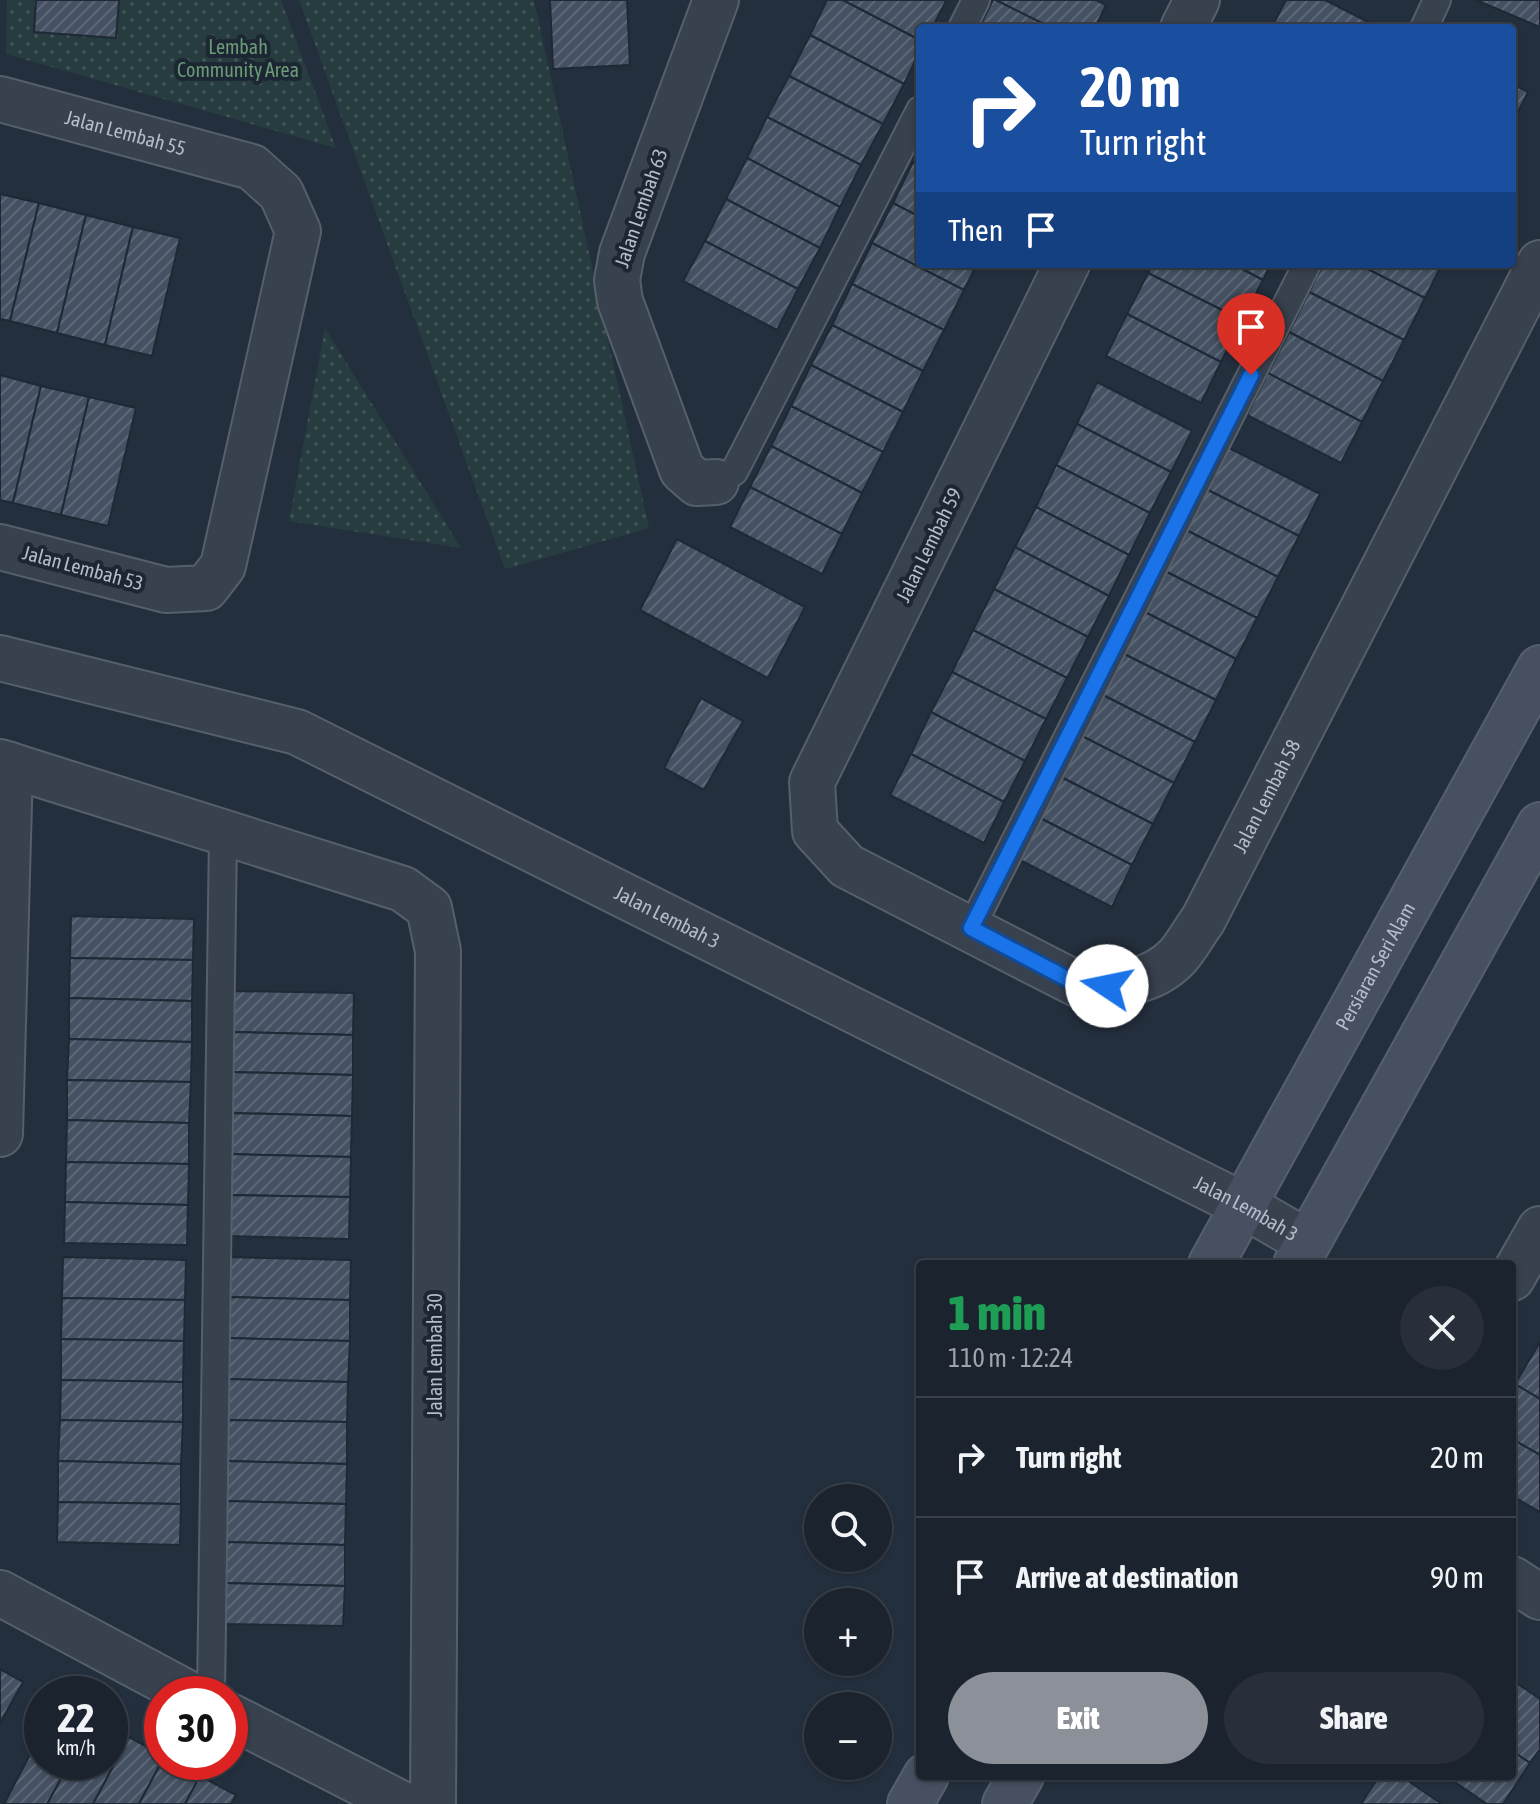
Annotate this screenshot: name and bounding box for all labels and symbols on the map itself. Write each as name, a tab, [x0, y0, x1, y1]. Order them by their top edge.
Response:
park label: Lembah Community Area	[177, 35, 299, 81]
street label: Jalan Lembah 55	[63, 105, 189, 160]
street label: Jalan Lembah 63	[609, 145, 672, 270]
pin	[1217, 293, 1285, 375]
street label: Jalan Lembah 59	[891, 484, 966, 606]
street label: Jalan Lembah 53	[20, 540, 146, 595]
street label: Jalan Lembah 58	[1228, 735, 1305, 856]
street label: Jalan Lembah 3	[611, 881, 724, 953]
street label: Persiaran Seri Alam	[1330, 898, 1419, 1034]
position arrow	[1065, 944, 1149, 1028]
street label: Jalan Lembah 3	[1191, 1171, 1302, 1245]
street label: Jalan Lembah 30	[423, 1293, 446, 1417]
speed limit sign: 30	[144, 1676, 248, 1780]

